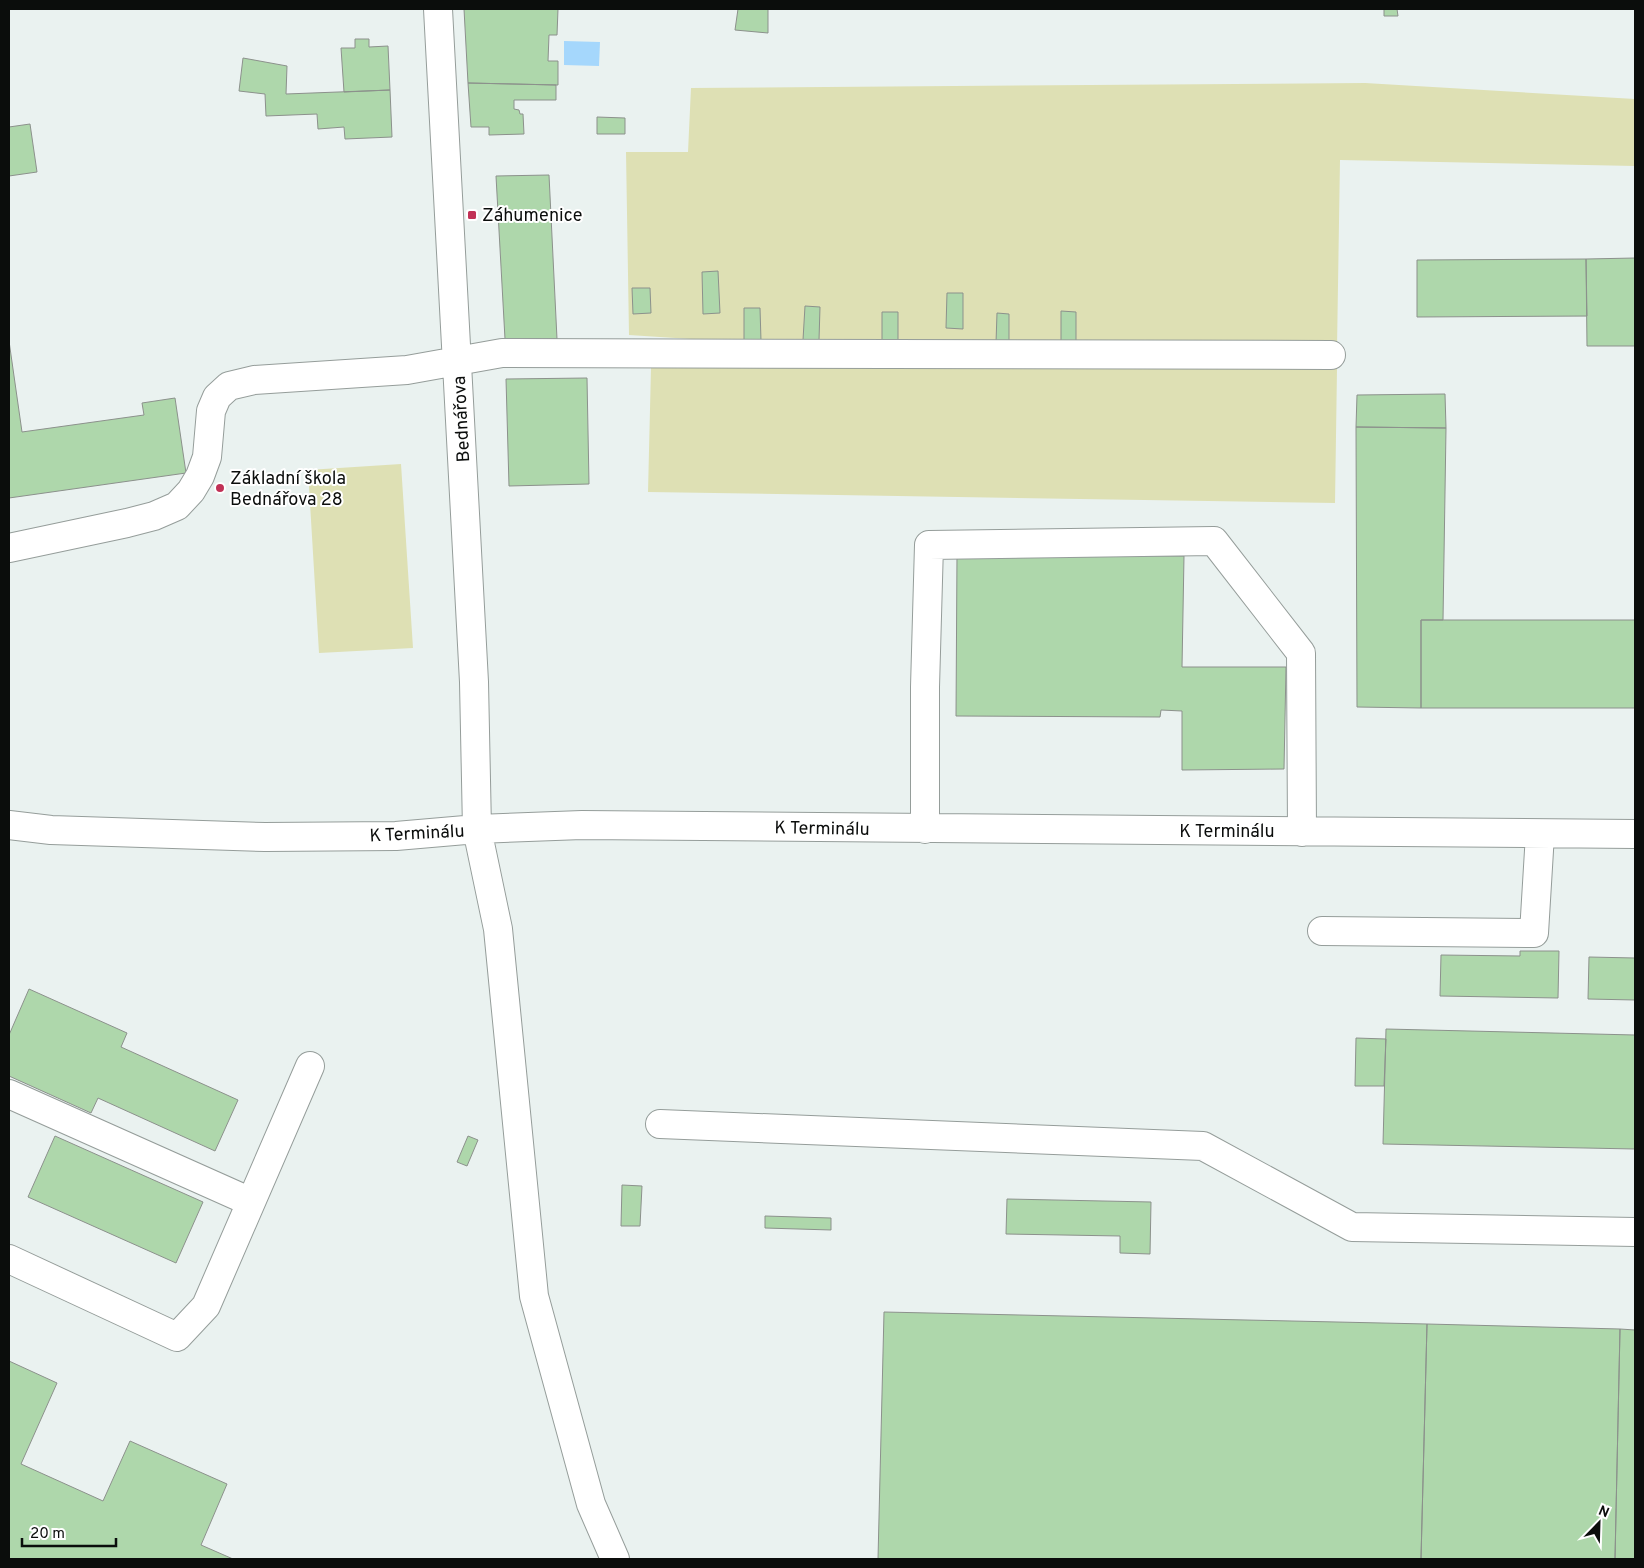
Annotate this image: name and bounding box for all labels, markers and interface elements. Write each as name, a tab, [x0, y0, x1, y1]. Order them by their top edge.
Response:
place label: Záhumenice	[482, 205, 582, 228]
marker: Záhumenice	[466, 209, 478, 221]
street label: Bednářova	[449, 375, 476, 463]
place label: Základní škola Bednářova 28	[230, 468, 346, 512]
marker: Základní škola Bednářova 28	[214, 482, 226, 494]
street label: K Terminálu	[774, 817, 870, 842]
street label: K Terminálu	[369, 821, 465, 848]
street label: K Terminálu	[1179, 821, 1275, 844]
north arrow	[1574, 1498, 1624, 1548]
text: N	[1596, 1503, 1611, 1522]
scale bar	[22, 1516, 116, 1548]
text: 20 m	[30, 1525, 65, 1544]

